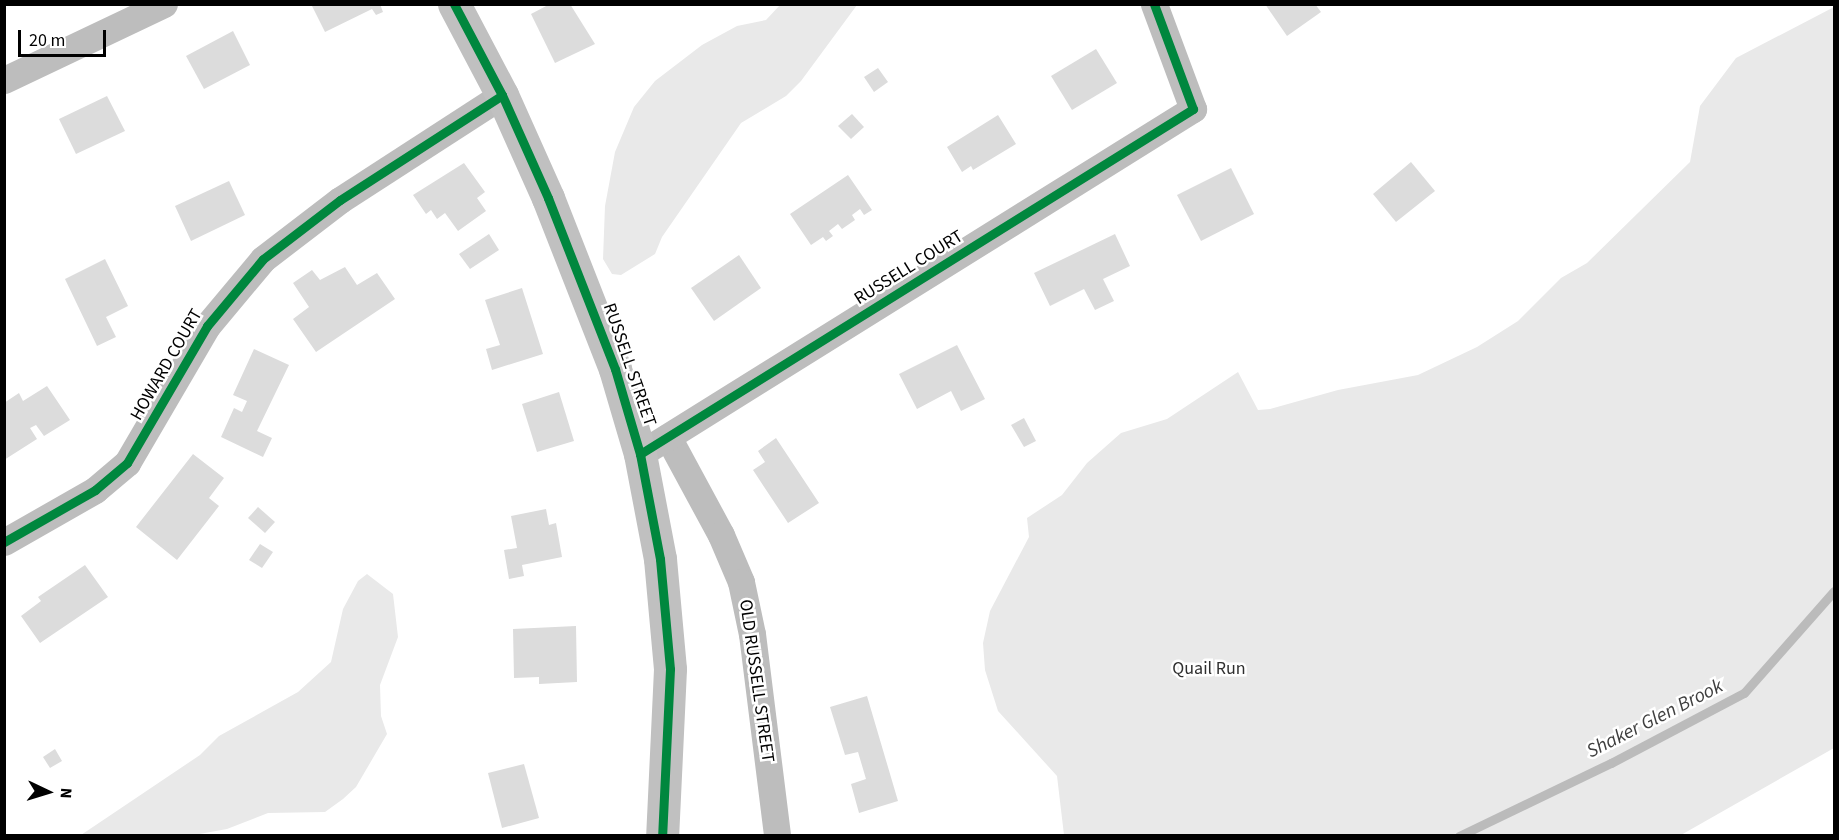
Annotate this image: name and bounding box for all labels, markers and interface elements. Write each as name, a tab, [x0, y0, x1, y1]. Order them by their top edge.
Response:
scale bar	[21, 18, 110, 56]
text: 20 m	[29, 28, 65, 53]
street label: RUSSELL COURT	[851, 226, 967, 310]
street label: RUSSELL STREET	[598, 301, 660, 429]
street label: HOWARD COURT	[126, 305, 208, 425]
street label: OLD RUSSELL STREET	[734, 598, 778, 764]
park label: Quail Run	[1172, 658, 1246, 680]
water label: Shaker Glen Brook	[1583, 674, 1727, 764]
north arrow	[18, 762, 78, 822]
text: N	[55, 787, 77, 799]

